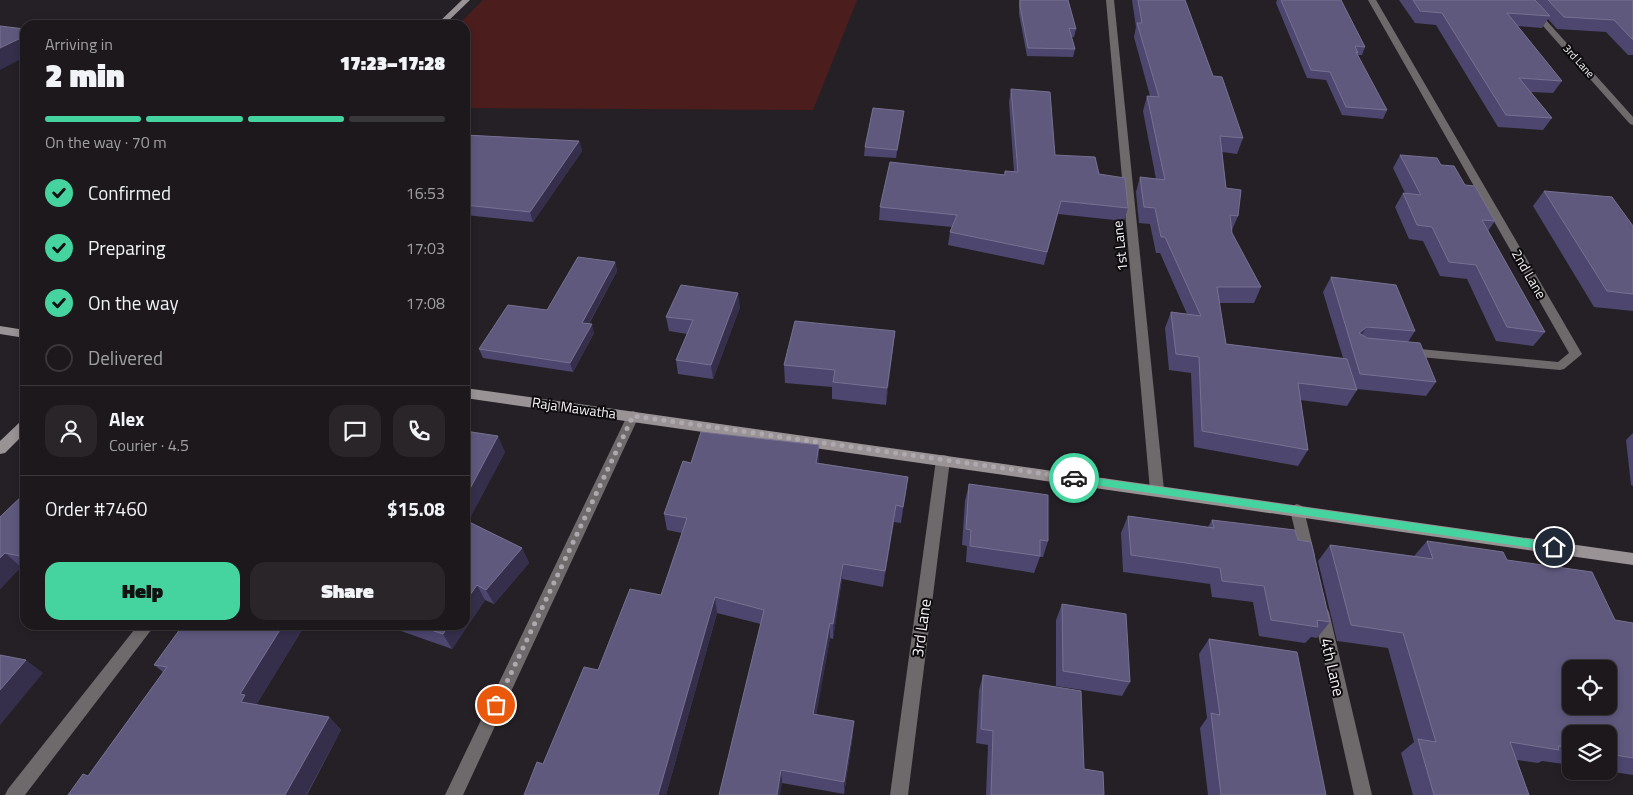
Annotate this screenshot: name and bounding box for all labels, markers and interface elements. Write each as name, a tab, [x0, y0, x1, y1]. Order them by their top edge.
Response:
text: Arriving in	[45, 32, 113, 56]
street label: 3rd Lane	[1560, 41, 1599, 82]
text: 17:23–17:28	[340, 48, 445, 77]
text: 2 min	[45, 51, 125, 99]
text: On the way · 70 m	[45, 130, 167, 154]
text: Confirmed	[88, 178, 171, 207]
icon: check	[45, 179, 73, 207]
text: 16:53	[406, 181, 445, 205]
street label: 1st Lane	[1106, 220, 1133, 272]
text: Preparing	[88, 233, 165, 262]
icon: check	[45, 234, 73, 262]
text: 17:03	[406, 236, 445, 260]
street label: 2nd Lane	[1507, 245, 1552, 302]
text: On the way	[88, 288, 179, 317]
icon: check	[45, 289, 73, 317]
text: 17:08	[406, 291, 445, 315]
text: Delivered	[88, 343, 163, 372]
street label: Raja Mawatha	[531, 391, 617, 424]
text: Alex	[109, 404, 144, 433]
button: person	[45, 405, 97, 457]
button: chat	[329, 405, 381, 457]
button: phone	[393, 405, 445, 457]
text: Courier · 4.5	[109, 433, 189, 457]
courier	[1049, 453, 1099, 503]
icon: car	[1060, 464, 1088, 492]
text: Order #7460	[45, 494, 147, 523]
text: $15.08	[387, 494, 445, 523]
pin	[1533, 526, 1575, 568]
icon: home	[1540, 533, 1568, 561]
button: Help	[45, 562, 240, 620]
button: Share	[250, 562, 445, 620]
street label: 3rd Lane	[905, 597, 937, 659]
street label: 4th Lane	[1315, 636, 1351, 698]
map controls	[1562, 660, 1617, 780]
button: locate	[1562, 660, 1617, 715]
pin	[475, 684, 517, 726]
icon: bag	[482, 691, 510, 719]
button: layers	[1562, 725, 1617, 780]

